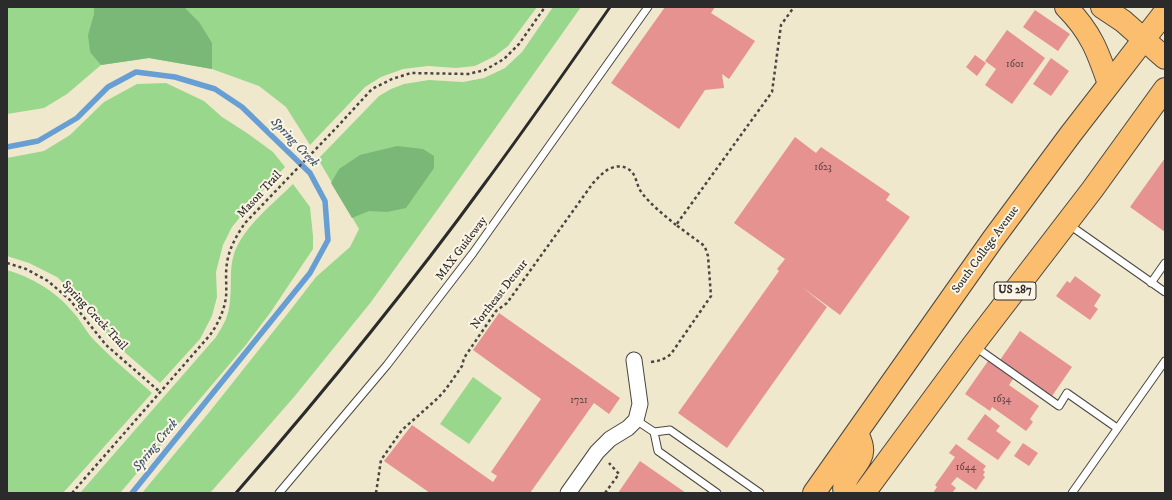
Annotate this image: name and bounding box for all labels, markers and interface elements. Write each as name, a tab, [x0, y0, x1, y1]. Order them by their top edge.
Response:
house number: 1601	[1006, 59, 1024, 71]
water label: Spring Creek	[267, 115, 321, 171]
house number: 1623	[814, 162, 832, 174]
street label: Mason Trail	[235, 169, 285, 221]
street label: South College Avenue	[949, 203, 1023, 297]
street label: MAX Guideway	[433, 214, 491, 284]
street label: Northeast Detour	[468, 257, 532, 333]
street label: Spring Creek Trail	[58, 278, 130, 354]
road number: US 287	[994, 282, 1036, 300]
house number: 1634	[993, 394, 1011, 406]
house number: 1721	[570, 395, 588, 407]
water label: Spring Creek	[130, 417, 182, 475]
house number: 1644	[956, 462, 976, 474]

